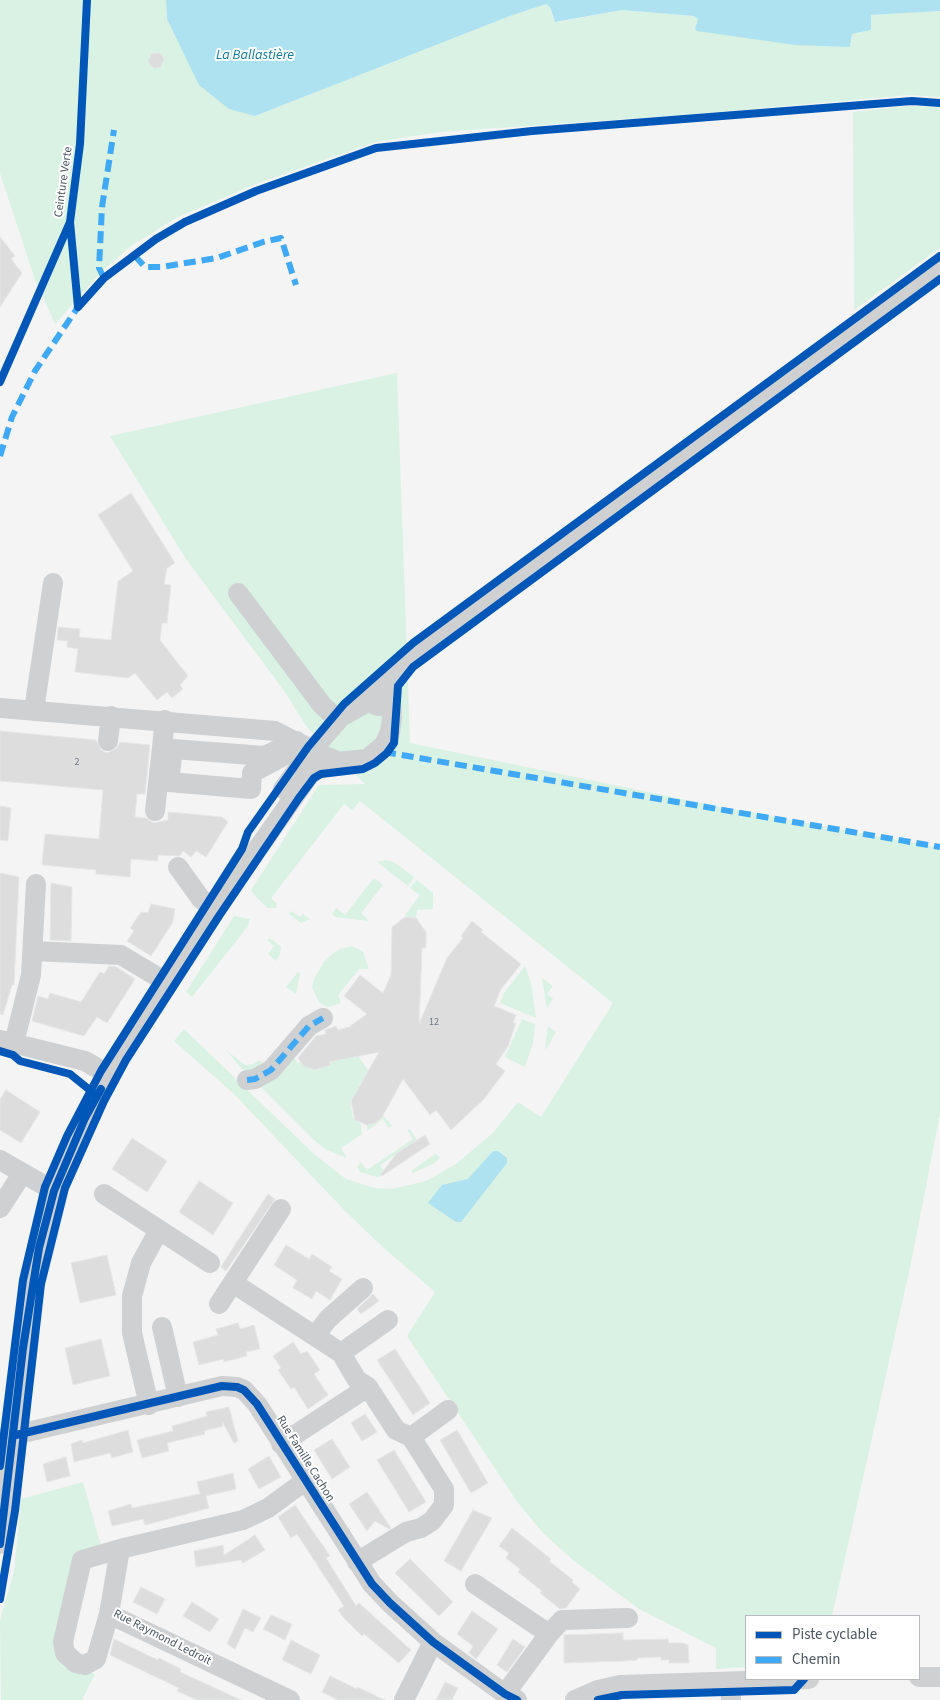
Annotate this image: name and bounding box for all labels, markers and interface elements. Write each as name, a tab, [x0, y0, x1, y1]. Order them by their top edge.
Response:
water label: La Ballastière	[216, 48, 294, 64]
street label: Ceinture Verte	[52, 146, 76, 218]
house number: 2	[75, 757, 79, 769]
house number: 12	[429, 1017, 439, 1029]
street label: Rue Famille Cachon	[273, 1413, 337, 1505]
street label: Rue Raymond Ledroit	[111, 1607, 213, 1669]
legend	[745, 1615, 920, 1680]
text: Piste cyclable	[792, 1624, 877, 1645]
text: Chemin	[792, 1649, 841, 1670]

